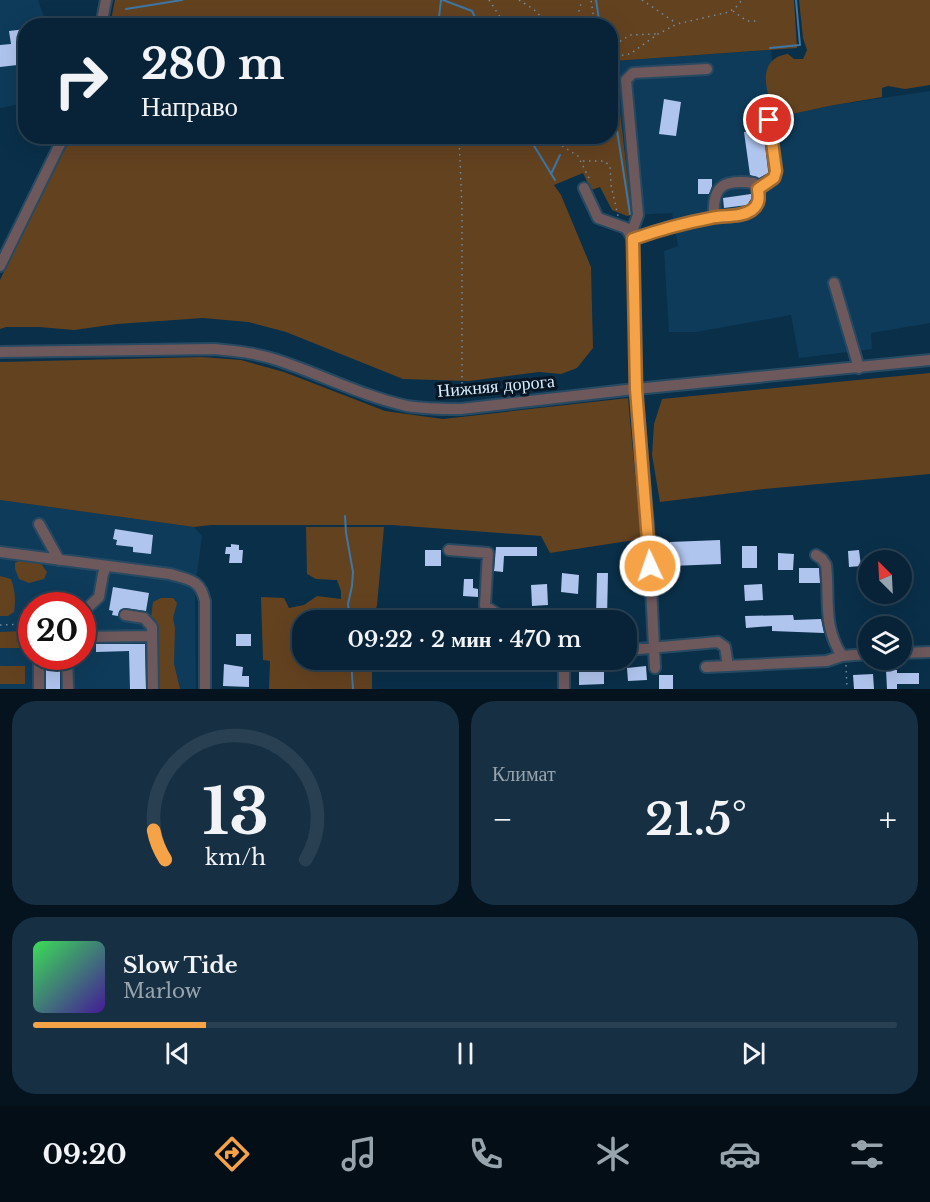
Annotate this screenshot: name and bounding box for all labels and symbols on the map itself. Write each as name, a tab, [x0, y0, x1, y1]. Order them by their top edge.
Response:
pin	[743, 94, 794, 145]
street label: Нижняя дорога	[436, 370, 556, 402]
position arrow	[618, 534, 682, 598]
north arrow	[858, 550, 912, 604]
speed limit sign: 20	[18, 592, 96, 670]

